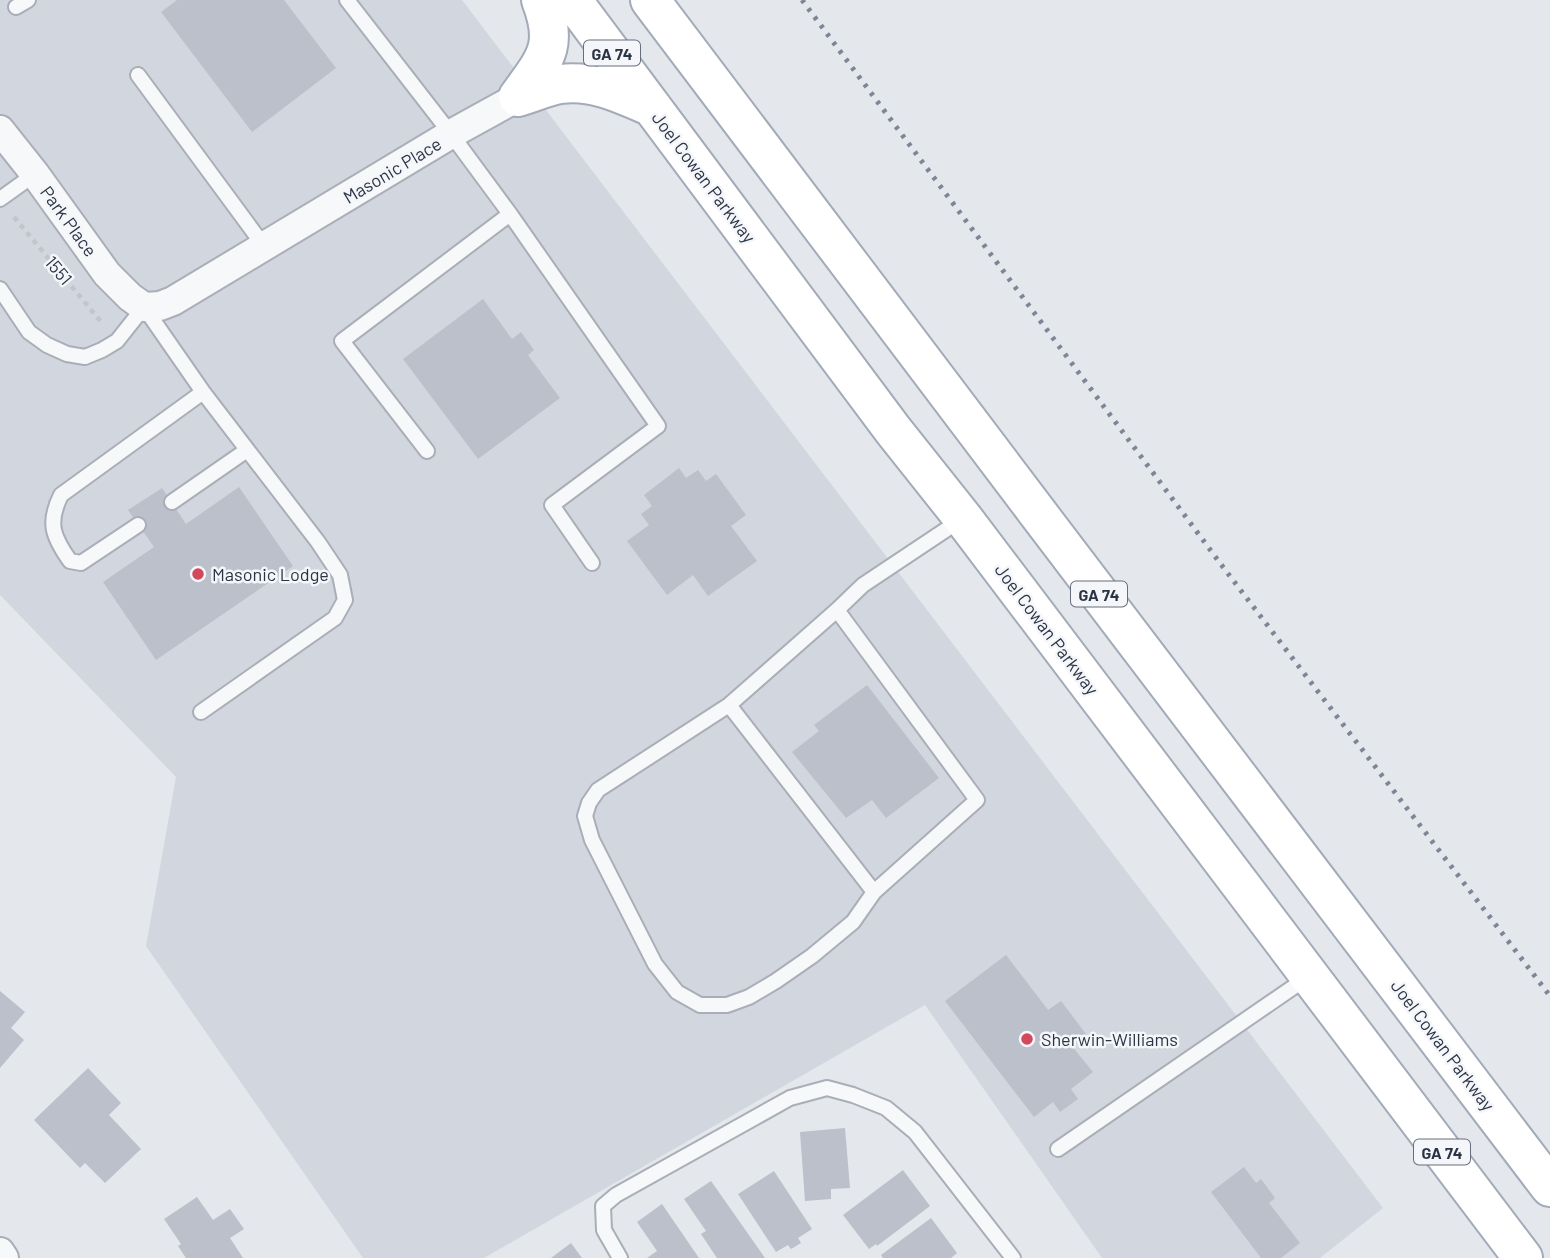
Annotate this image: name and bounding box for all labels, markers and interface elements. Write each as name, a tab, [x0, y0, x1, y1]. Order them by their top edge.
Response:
road number: GA 74	[584, 40, 640, 66]
street label: Joel Cowan Parkway	[647, 107, 761, 247]
street label: Masonic Place	[339, 132, 445, 208]
street label: Park Place	[36, 181, 102, 261]
street label: 1551	[41, 251, 77, 289]
street label: Joel Cowan Parkway	[990, 559, 1104, 699]
place label: Masonic Lodge	[212, 563, 329, 585]
marker: Masonic Lodge	[190, 566, 206, 582]
road number: GA 74	[1071, 582, 1127, 607]
street label: Joel Cowan Parkway	[1386, 975, 1500, 1115]
place label: Sherwin-Williams	[1041, 1028, 1178, 1050]
marker: Sherwin-Williams	[1019, 1031, 1035, 1047]
road number: GA 74	[1414, 1140, 1470, 1164]

